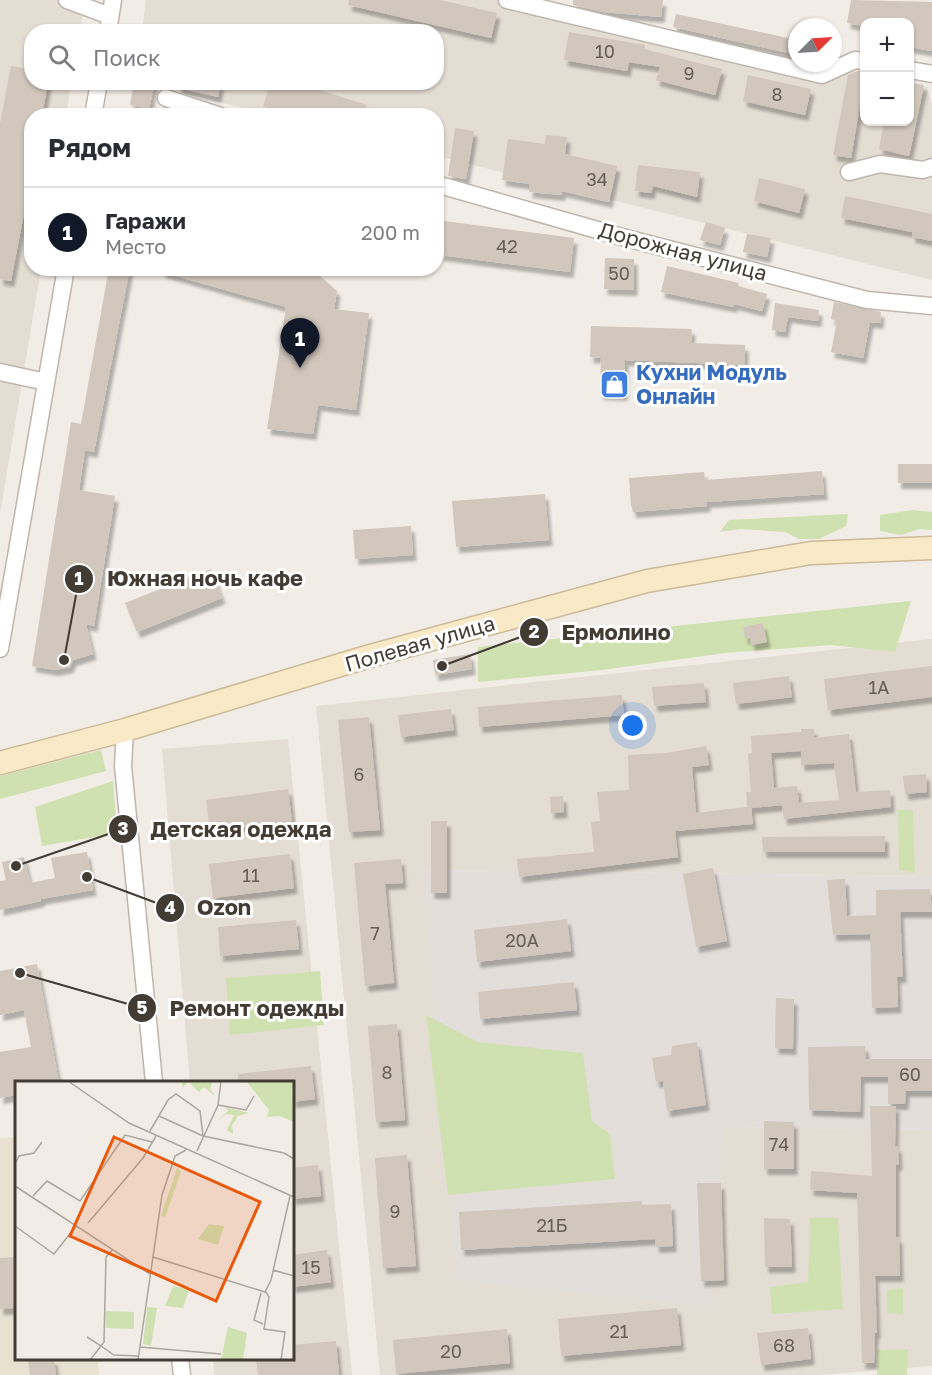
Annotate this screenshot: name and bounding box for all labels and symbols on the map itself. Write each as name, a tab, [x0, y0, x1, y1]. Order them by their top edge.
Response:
north arrow	[788, 18, 842, 72]
house number: 10	[595, 40, 615, 62]
house number: 9	[684, 62, 694, 84]
house number: 8	[772, 83, 782, 105]
house number: 34	[586, 168, 608, 190]
street label: Дорожная улица	[596, 216, 770, 286]
house number: 42	[496, 235, 518, 257]
house number: 50	[608, 262, 630, 284]
pin: 1	[280, 318, 320, 368]
place label: Кухни Модуль Онлайн	[636, 359, 787, 409]
shop icon: Кухни Модуль Онлайн	[599, 369, 631, 401]
callout: Южная ночь кафе	[64, 559, 315, 599]
text: Южная ночь кафе	[107, 564, 303, 591]
text: 1	[74, 567, 84, 589]
street label: Полевая улица	[342, 609, 498, 677]
callout: Ермолино	[519, 612, 682, 652]
text: Ермолино	[561, 618, 671, 645]
text: 2	[529, 620, 540, 642]
house number: 1А	[869, 676, 889, 698]
your location	[618, 711, 647, 740]
house number: 6	[354, 763, 364, 785]
callout: Детская одежда	[108, 809, 343, 849]
text: Детская одежда	[151, 815, 331, 842]
text: 3	[118, 817, 129, 839]
house number: 11	[242, 864, 260, 886]
callout: Ozon	[155, 888, 263, 928]
text: Ozon	[197, 893, 251, 920]
text: 4	[164, 896, 176, 918]
house number: 7	[370, 922, 380, 944]
house number: 20А	[505, 929, 539, 951]
callout: Ремонт одежды	[127, 988, 356, 1028]
text: Ремонт одежды	[170, 994, 344, 1021]
text: 5	[137, 996, 148, 1018]
house number: 8	[382, 1061, 392, 1083]
house number: 60	[899, 1063, 921, 1085]
inset map	[15, 1081, 294, 1360]
house number: 74	[769, 1133, 789, 1155]
house number: 9	[390, 1200, 400, 1222]
house number: 21Б	[536, 1214, 568, 1236]
house number: 15	[301, 1256, 321, 1278]
house number: 21	[609, 1320, 629, 1342]
house number: 68	[773, 1334, 795, 1356]
house number: 20	[440, 1340, 462, 1362]

